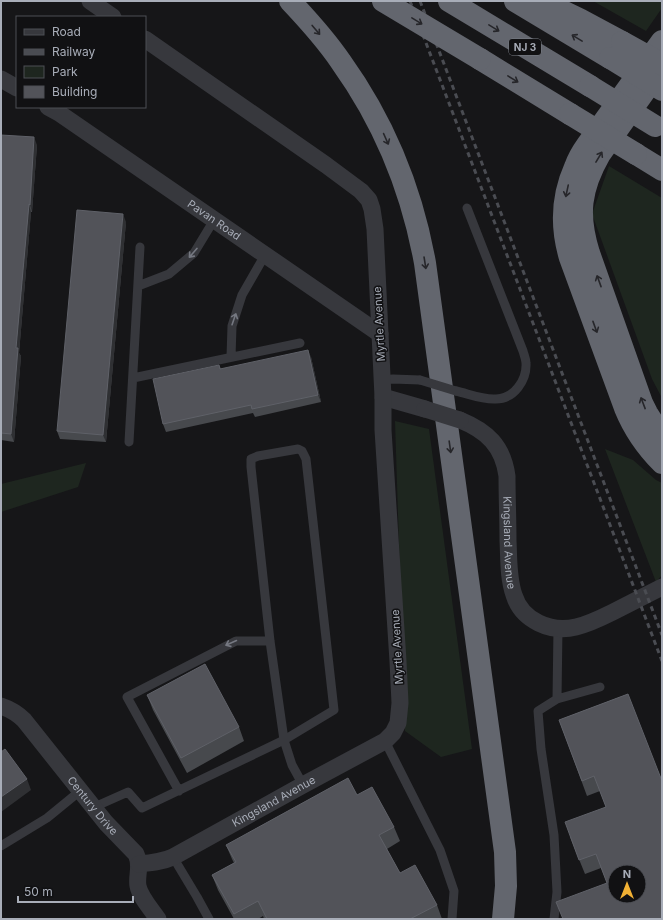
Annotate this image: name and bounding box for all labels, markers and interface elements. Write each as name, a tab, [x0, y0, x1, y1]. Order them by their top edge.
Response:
legend	[16, 16, 146, 108]
one-way arrow	[411, 18, 423, 26]
text: Road	[52, 24, 81, 39]
one-way arrow	[488, 24, 500, 32]
one-way arrow	[312, 25, 321, 35]
one-way arrow	[571, 34, 583, 42]
road number: NJ 3	[509, 39, 541, 55]
text: Railway	[52, 44, 96, 59]
text: Park	[52, 64, 78, 79]
one-way arrow	[507, 76, 519, 84]
text: Building	[52, 84, 97, 99]
one-way arrow	[383, 133, 390, 145]
one-way arrow	[595, 151, 603, 163]
one-way arrow	[563, 184, 571, 197]
street label: Pavan Road	[185, 197, 244, 243]
one-way arrow	[189, 247, 198, 258]
one-way arrow	[421, 256, 429, 269]
one-way arrow	[594, 276, 602, 288]
street label: Myrtle Avenue	[370, 286, 388, 362]
one-way arrow	[231, 313, 238, 326]
one-way arrow	[592, 321, 599, 334]
one-way arrow	[638, 398, 646, 410]
one-way arrow	[446, 440, 454, 453]
street label: Kingsland Avenue	[500, 496, 519, 590]
street label: Myrtle Avenue	[388, 609, 406, 685]
one-way arrow	[226, 640, 238, 648]
street label: Century Drive	[65, 773, 121, 838]
street label: Kingsland Avenue	[230, 773, 318, 830]
north arrow	[607, 864, 647, 904]
text: N	[623, 867, 631, 881]
scale bar	[18, 878, 133, 904]
text: 50 m	[24, 884, 53, 899]

